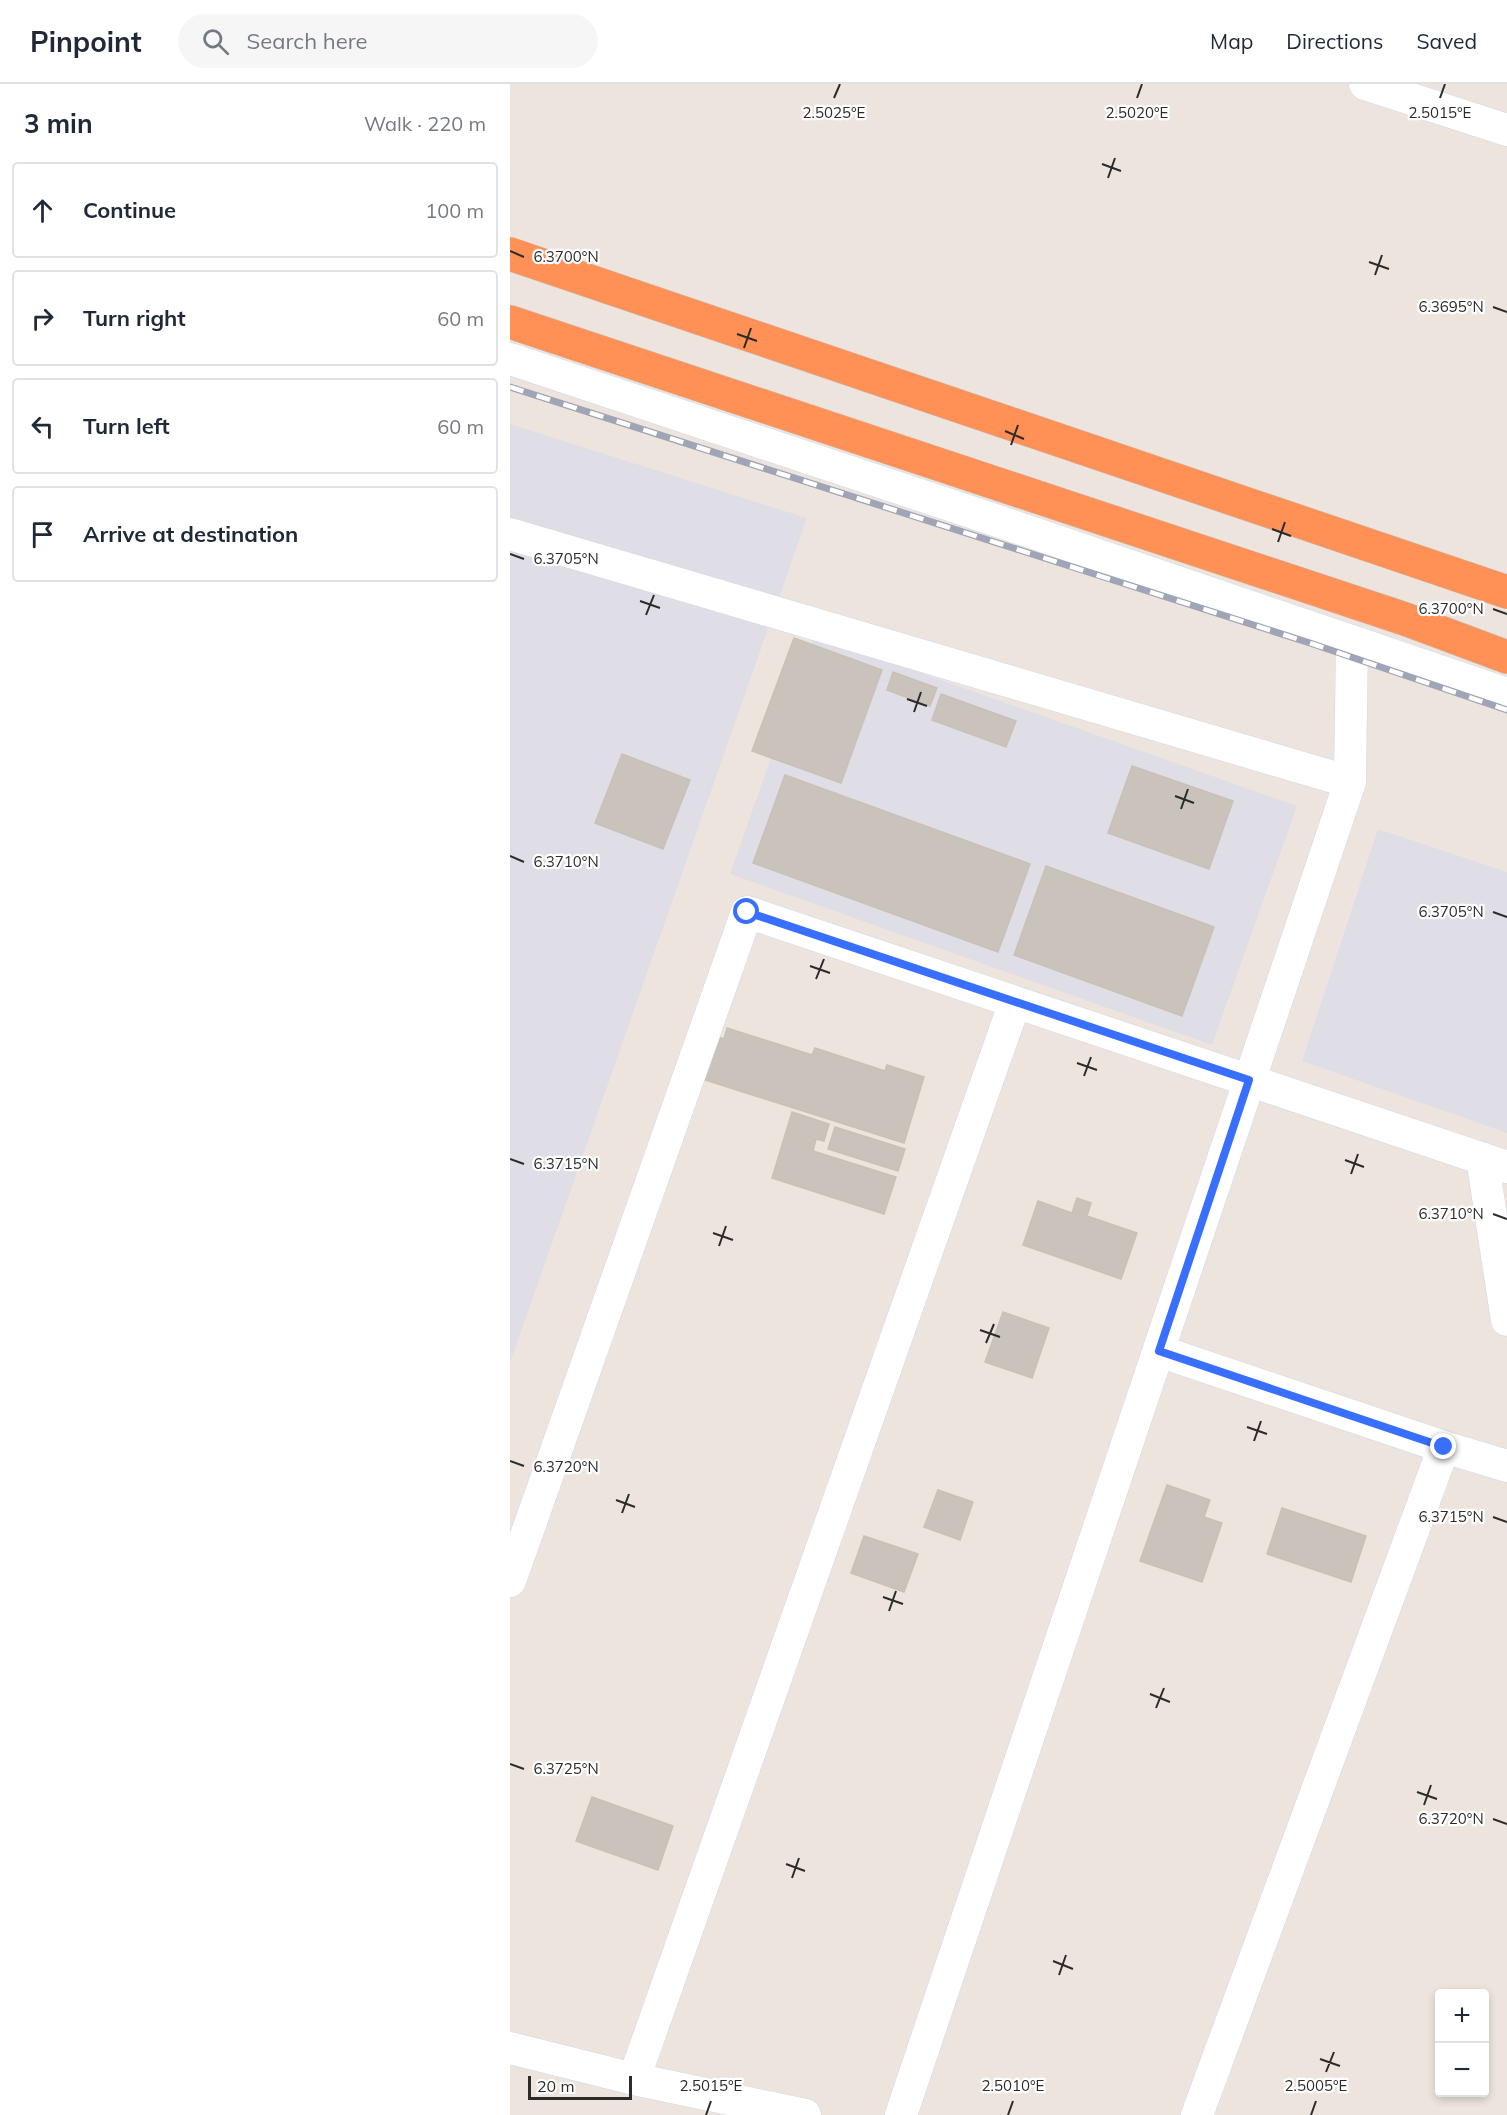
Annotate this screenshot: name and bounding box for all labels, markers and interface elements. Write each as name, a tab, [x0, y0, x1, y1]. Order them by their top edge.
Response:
search box	[178, 14, 598, 68]
text: Pinpoint	[30, 24, 142, 59]
icon: search	[199, 25, 232, 58]
text: Search here	[247, 27, 368, 55]
text: Map	[1210, 28, 1253, 54]
text: Directions	[1286, 28, 1383, 54]
text: Saved	[1416, 28, 1477, 54]
text: 2.5025°E	[803, 103, 866, 122]
text: 2.5020°E	[1106, 103, 1169, 122]
text: 2.5015°E	[1409, 103, 1472, 122]
text: 3 min	[24, 107, 93, 140]
text: Walk · 220 m	[364, 111, 486, 136]
icon: ahead	[26, 194, 59, 227]
text: Continue	[83, 196, 176, 224]
text: 100 m	[425, 198, 484, 223]
text: 6.3700°N	[533, 247, 599, 266]
text: 6.3695°N	[1418, 297, 1484, 316]
icon: right	[26, 302, 59, 335]
text: Turn right	[83, 304, 186, 332]
text: 60 m	[437, 306, 484, 331]
icon: left	[26, 410, 59, 443]
text: Turn left	[83, 412, 170, 440]
text: 60 m	[437, 414, 484, 439]
icon: arrive	[26, 518, 59, 551]
text: Arrive at destination	[83, 520, 298, 548]
text: 6.3705°N	[533, 549, 599, 568]
text: 6.3700°N	[1418, 599, 1484, 618]
text: 6.3710°N	[533, 852, 599, 871]
route start	[733, 898, 759, 924]
text: 6.3705°N	[1418, 902, 1484, 921]
text: 6.3715°N	[533, 1154, 599, 1173]
text: 6.3710°N	[1418, 1204, 1484, 1223]
route end	[1430, 1433, 1456, 1459]
text: 6.3720°N	[533, 1457, 599, 1476]
text: 6.3715°N	[1418, 1507, 1484, 1526]
text: 6.3725°N	[533, 1759, 599, 1778]
text: 6.3720°N	[1418, 1809, 1484, 1828]
map controls	[1435, 1989, 1489, 2097]
button: +	[1435, 1989, 1489, 2043]
button: −	[1435, 2043, 1489, 2097]
scale bar	[528, 2073, 632, 2100]
text: 20 m	[537, 2076, 574, 2096]
text: 2.5015°E	[680, 2076, 743, 2095]
text: 2.5010°E	[982, 2076, 1045, 2095]
text: 2.5005°E	[1285, 2076, 1348, 2095]

